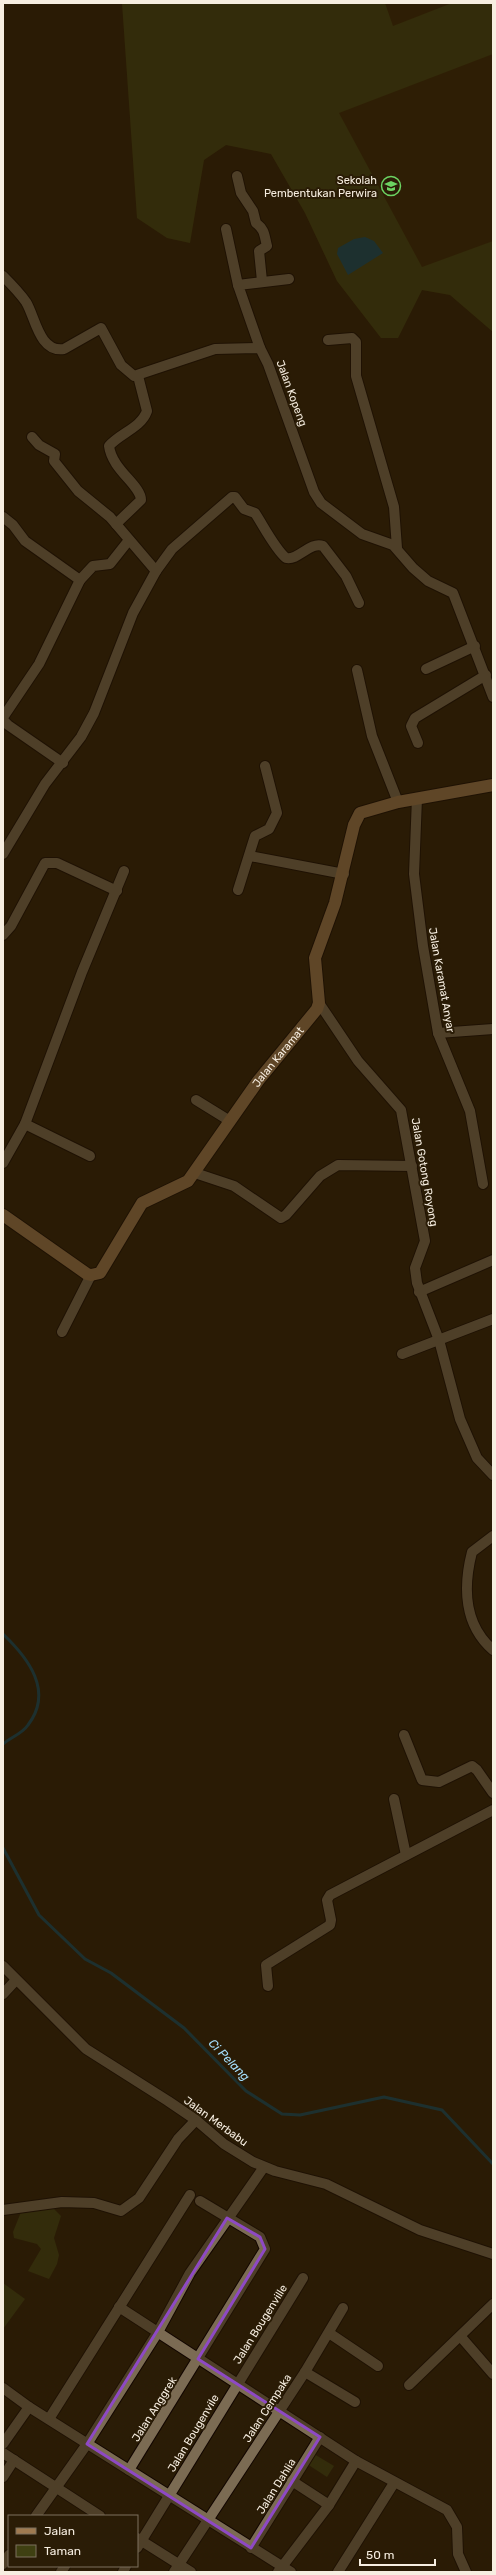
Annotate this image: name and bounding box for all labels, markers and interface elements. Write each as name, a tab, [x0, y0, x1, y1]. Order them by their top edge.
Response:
place label: Sekolah Pembentukan Perwira	[264, 174, 377, 200]
school or university icon: Sekolah Pembentukan Perwira	[380, 175, 402, 197]
street label: Jalan Kopeng	[274, 358, 310, 428]
street label: Jalan Karamat Anyar	[426, 927, 457, 1034]
street label: Jalan Karamat	[250, 1024, 307, 1090]
street label: Jalan Gotong Royong	[409, 1117, 440, 1227]
water label: Ci Pelang	[206, 2036, 252, 2084]
street label: Jalan Merbabu	[181, 2094, 250, 2149]
street label: Jalan Bougenville	[231, 2282, 290, 2366]
street label: Jalan Cempaka	[241, 2372, 294, 2445]
street label: Jalan Anggrek	[129, 2374, 180, 2444]
street label: Jalan Bougenvile	[165, 2392, 222, 2474]
street label: Jalan Dahlia	[254, 2456, 299, 2516]
legend	[8, 2515, 138, 2567]
text: Jalan	[44, 2524, 75, 2538]
scale bar	[360, 2541, 435, 2567]
text: Taman	[44, 2544, 81, 2558]
text: 50 m	[366, 2548, 394, 2562]

